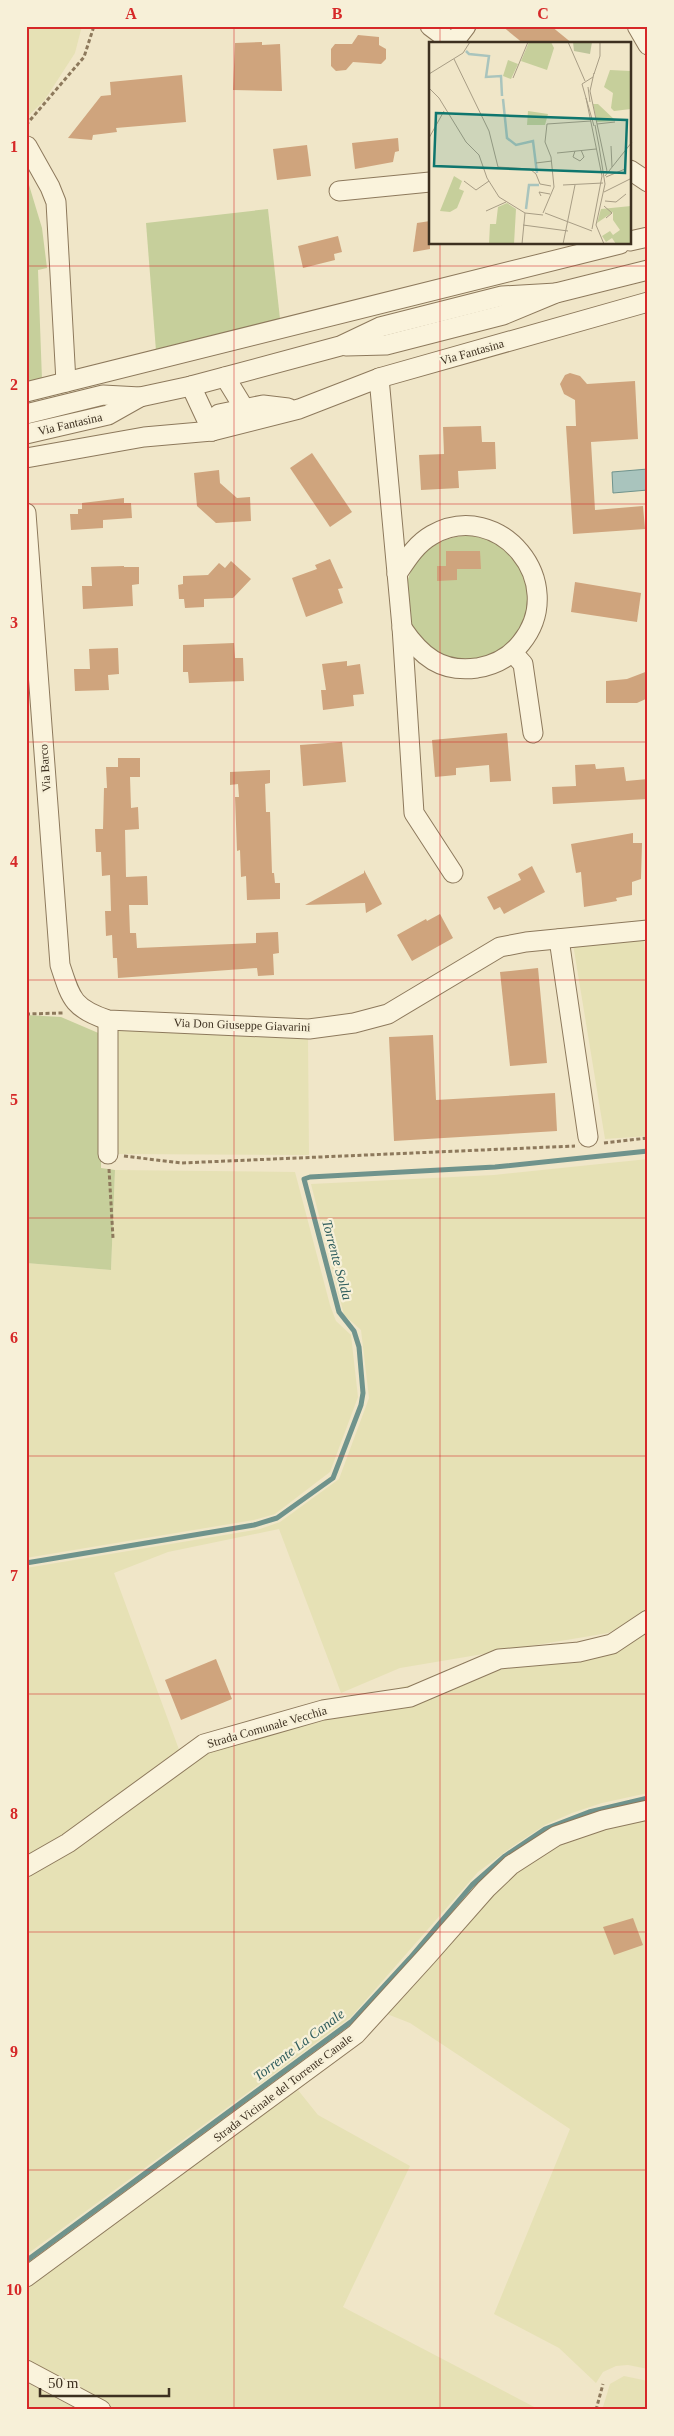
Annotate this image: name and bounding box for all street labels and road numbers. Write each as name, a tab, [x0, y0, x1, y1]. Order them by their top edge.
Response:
street label: Via Fantasina	[439, 336, 506, 368]
street label: Via Fantasina	[36, 410, 104, 438]
street label: Via Barco	[36, 743, 54, 793]
street label: Via Don Giuseppe Giavarini	[173, 1016, 311, 1034]
street label: Strada Comunale Vecchia	[206, 1703, 329, 1751]
street label: Strada Vicinale del Torrente Canale	[211, 2031, 355, 2145]

